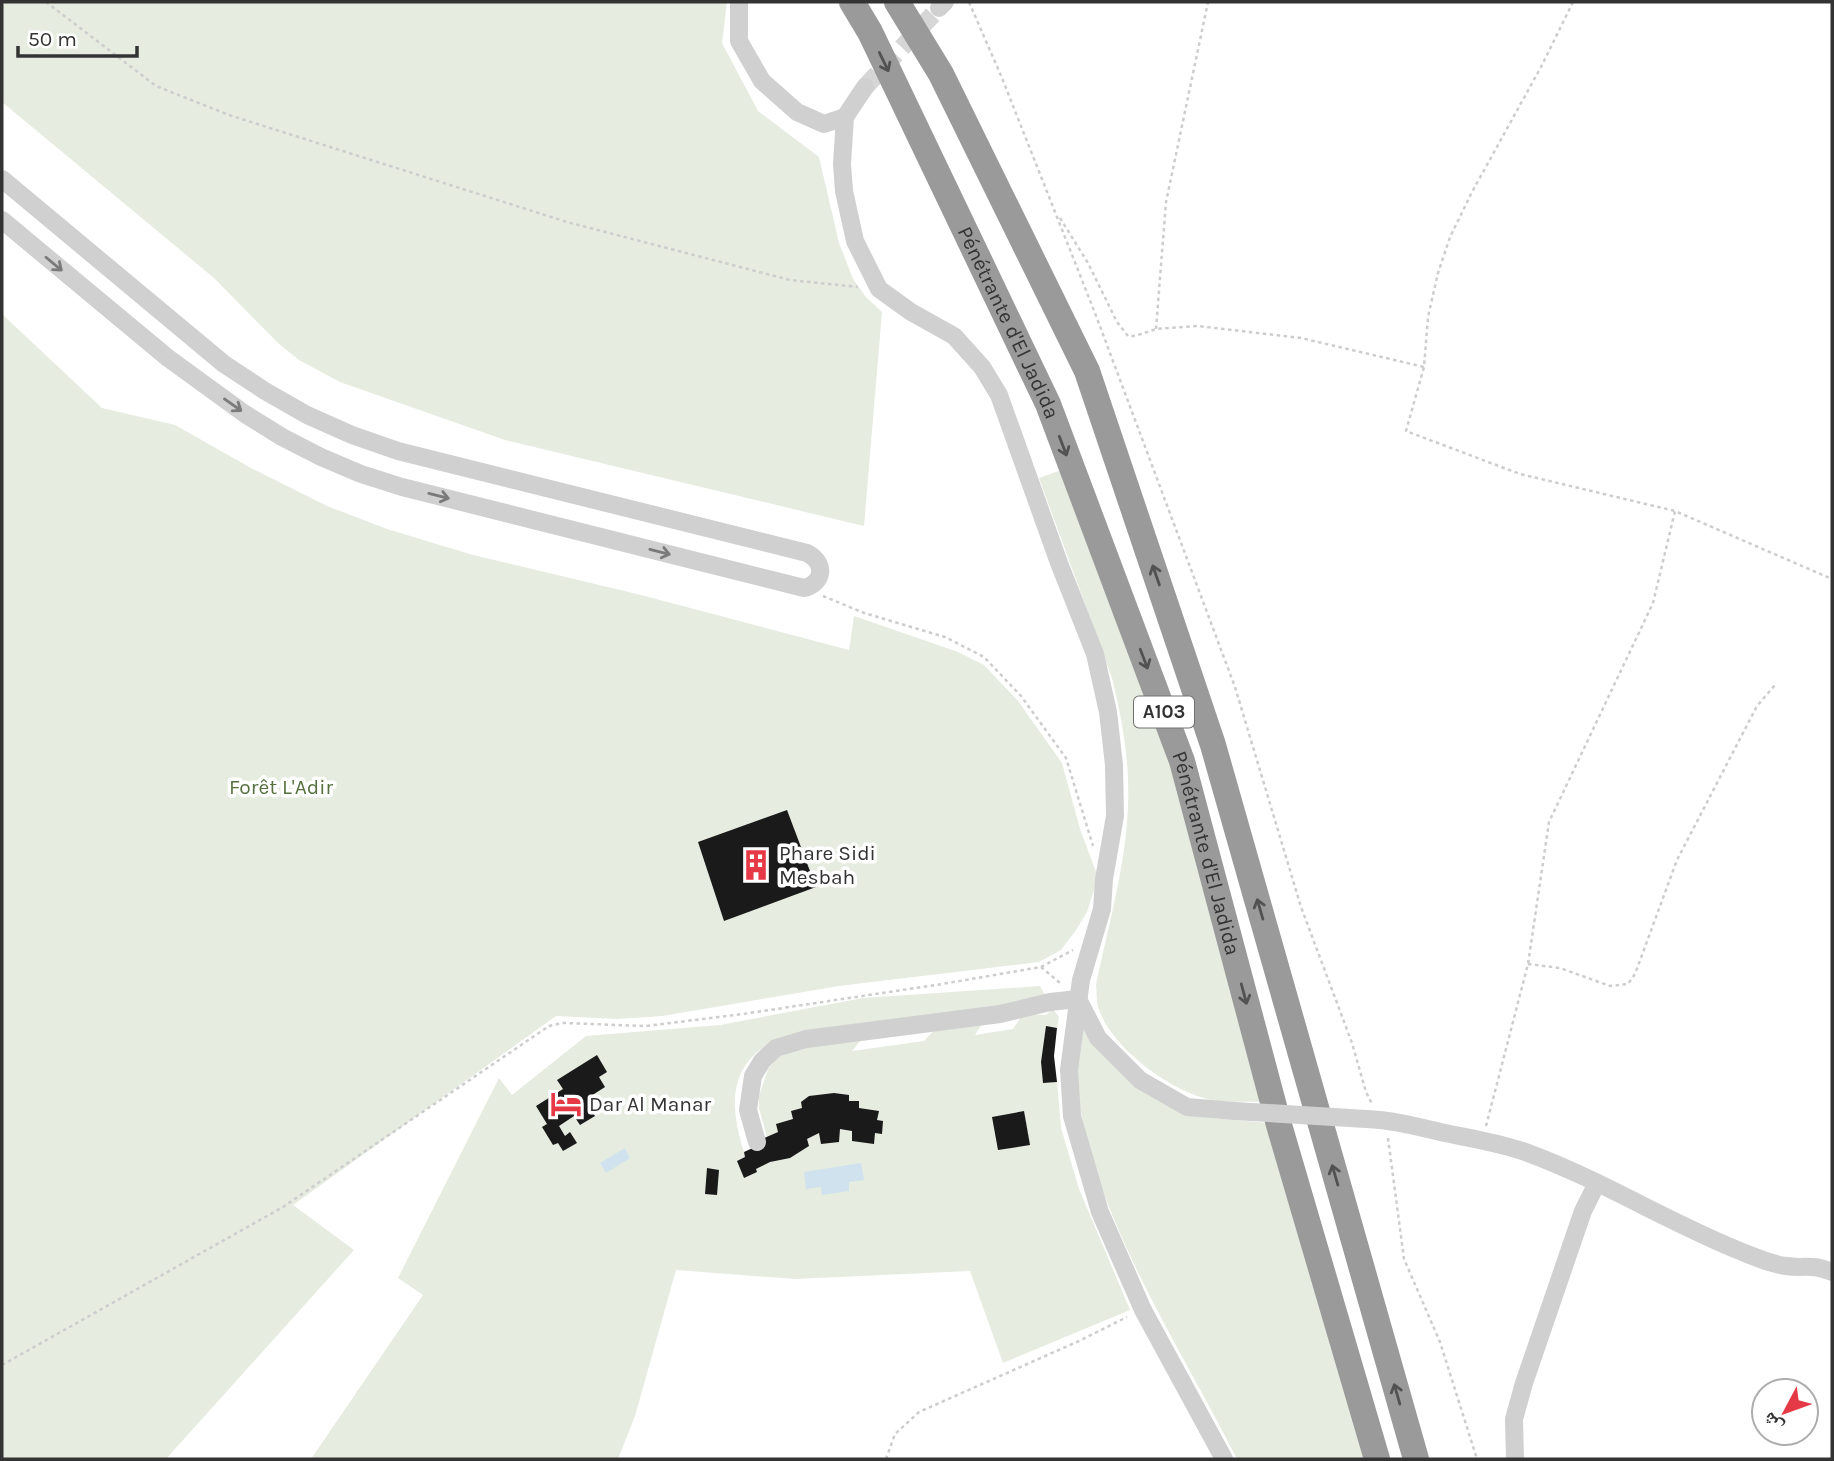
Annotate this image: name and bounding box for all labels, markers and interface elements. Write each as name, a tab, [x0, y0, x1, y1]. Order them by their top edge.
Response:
scale bar	[18, 14, 136, 58]
text: 50 m	[28, 27, 77, 51]
one-way arrow	[878, 51, 891, 72]
street label: Pénétrante d'El Jadida	[953, 223, 1064, 422]
one-way arrow	[45, 256, 63, 272]
one-way arrow	[223, 398, 242, 412]
one-way arrow	[1058, 434, 1071, 456]
one-way arrow	[427, 490, 450, 503]
one-way arrow	[648, 546, 671, 559]
one-way arrow	[1149, 564, 1161, 586]
one-way arrow	[1138, 647, 1151, 669]
road number: A103	[1134, 696, 1194, 727]
street label: Pénétrante d'El Jadida	[1167, 748, 1245, 958]
park label: Forêt L'Adir	[229, 775, 333, 799]
place label: Phare Sidi Mesbah	[779, 841, 876, 889]
building icon: Phare Sidi Mesbah	[739, 848, 773, 882]
one-way arrow	[1253, 898, 1266, 921]
one-way arrow	[1238, 982, 1251, 1004]
hotel icon: Dar Al Manar	[549, 1087, 583, 1121]
place label: Dar Al Manar	[589, 1092, 712, 1116]
one-way arrow	[1328, 1164, 1341, 1186]
north arrow	[1750, 1377, 1820, 1447]
one-way arrow	[1390, 1383, 1403, 1405]
text: ش	[1758, 1408, 1788, 1437]

